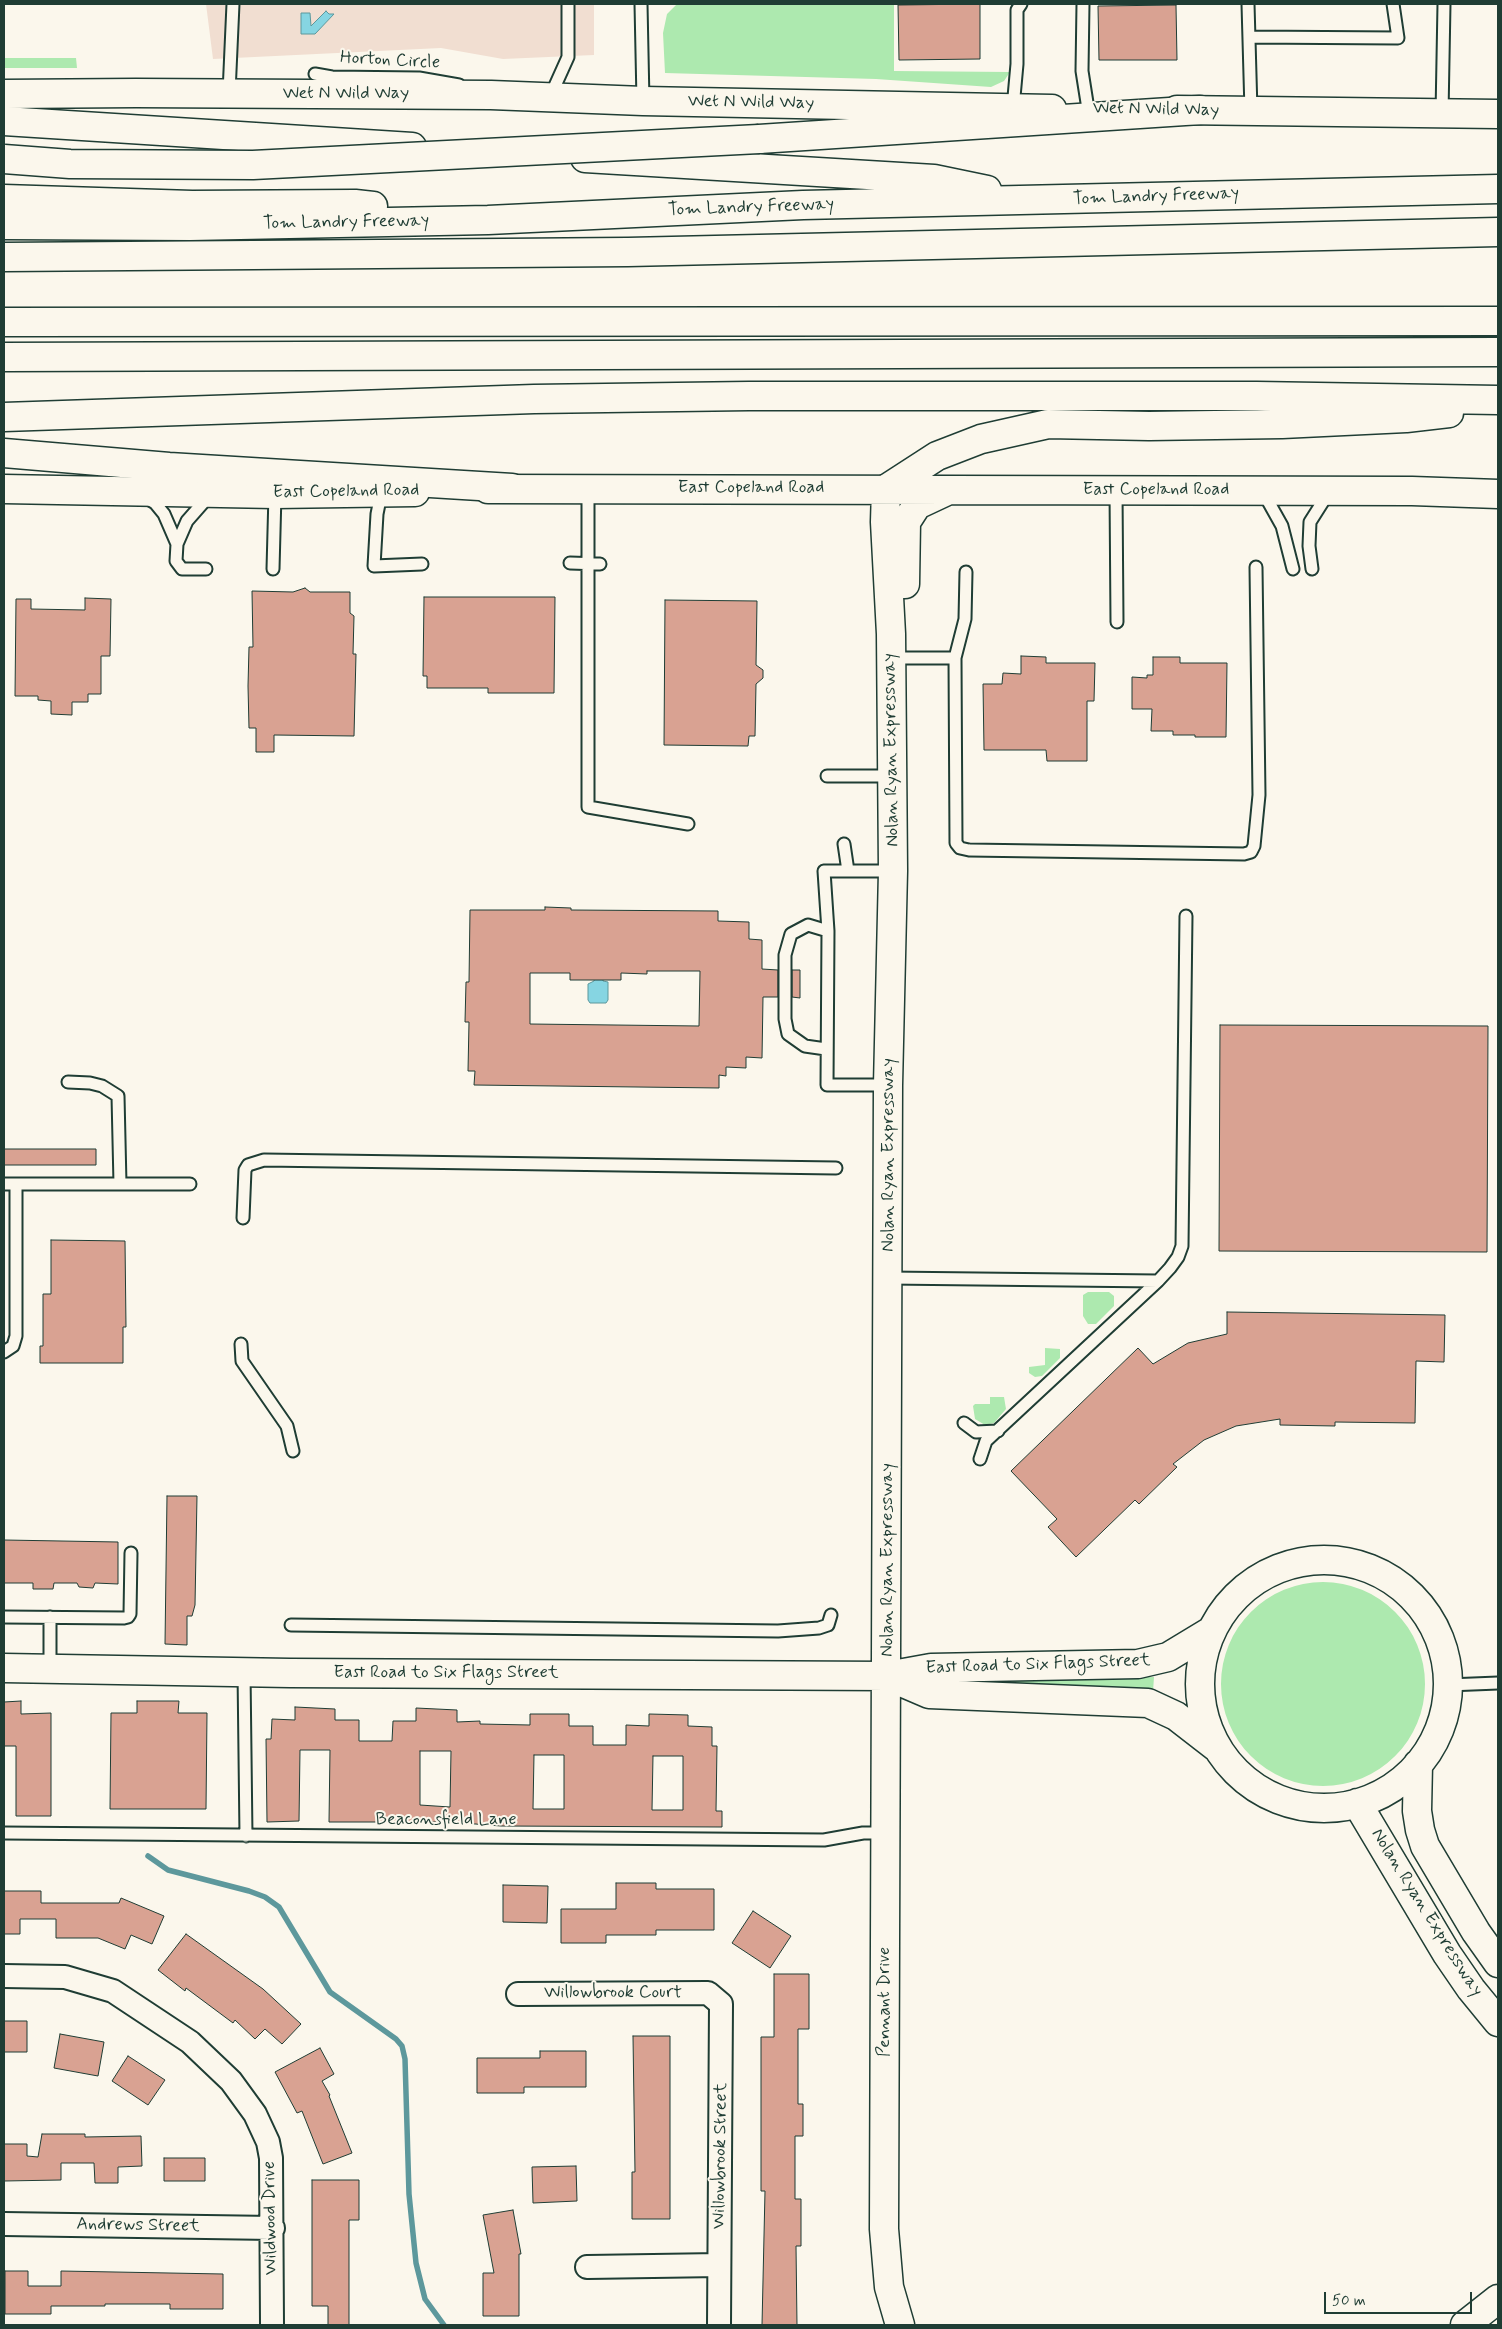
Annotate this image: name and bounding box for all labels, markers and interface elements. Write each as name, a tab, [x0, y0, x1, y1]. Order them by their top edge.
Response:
street label: Horton Circle	[339, 48, 441, 74]
street label: Wet N Wild Way	[283, 83, 409, 105]
street label: Wet N Wild Way	[688, 91, 814, 115]
street label: Wet N Wild Way	[1093, 98, 1219, 122]
street label: Tom Landry Freeway	[1073, 183, 1239, 211]
street label: Tom Landry Freeway	[668, 194, 834, 222]
street label: Tom Landry Freeway	[263, 211, 429, 235]
street label: East Copeland Road	[678, 477, 824, 499]
street label: East Copeland Road	[1083, 479, 1229, 501]
street label: East Copeland Road	[273, 480, 419, 504]
street label: Nolan Ryan Expressway	[880, 653, 904, 847]
street label: Nolan Ryan Expressway	[878, 1058, 900, 1252]
street label: Nolan Ryan Expressway	[877, 1463, 899, 1657]
street label: East Road to Six Flags Street	[925, 1650, 1151, 1680]
street label: East Road to Six Flags Street	[334, 1662, 558, 1684]
street label: Beaconsfield Lane	[375, 1809, 517, 1831]
street label: Nolan Ryan Expressway	[1365, 1825, 1487, 2001]
street label: Pennant Drive	[874, 1947, 896, 2057]
street label: Willowbrook Court	[544, 1982, 682, 2004]
street label: Willowbrook Street	[709, 2083, 733, 2229]
street label: Wildwood Drive	[259, 2161, 283, 2275]
street label: Andrews Street	[76, 2214, 200, 2238]
scale bar	[1327, 2282, 1474, 2314]
text: 50 m	[1332, 2291, 1366, 2311]

